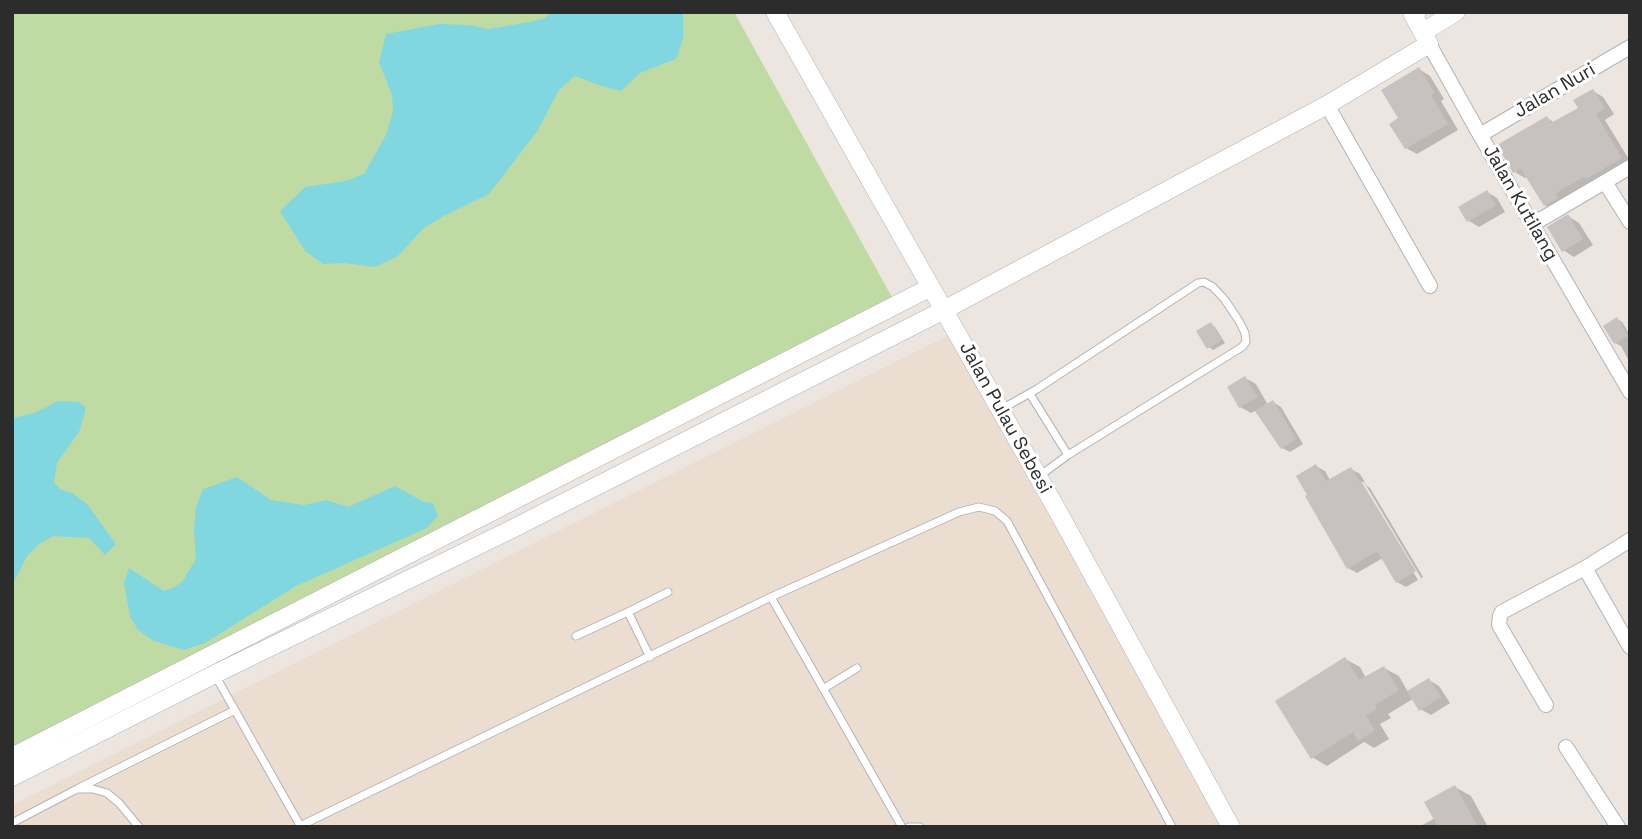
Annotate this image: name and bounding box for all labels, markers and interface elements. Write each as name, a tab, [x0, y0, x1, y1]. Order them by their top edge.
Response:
street label: Jalan Nuri	[1510, 59, 1600, 123]
street label: Jalan Kutilang	[1478, 141, 1562, 265]
street label: Jalan Pulau Sebesi	[954, 338, 1056, 498]

